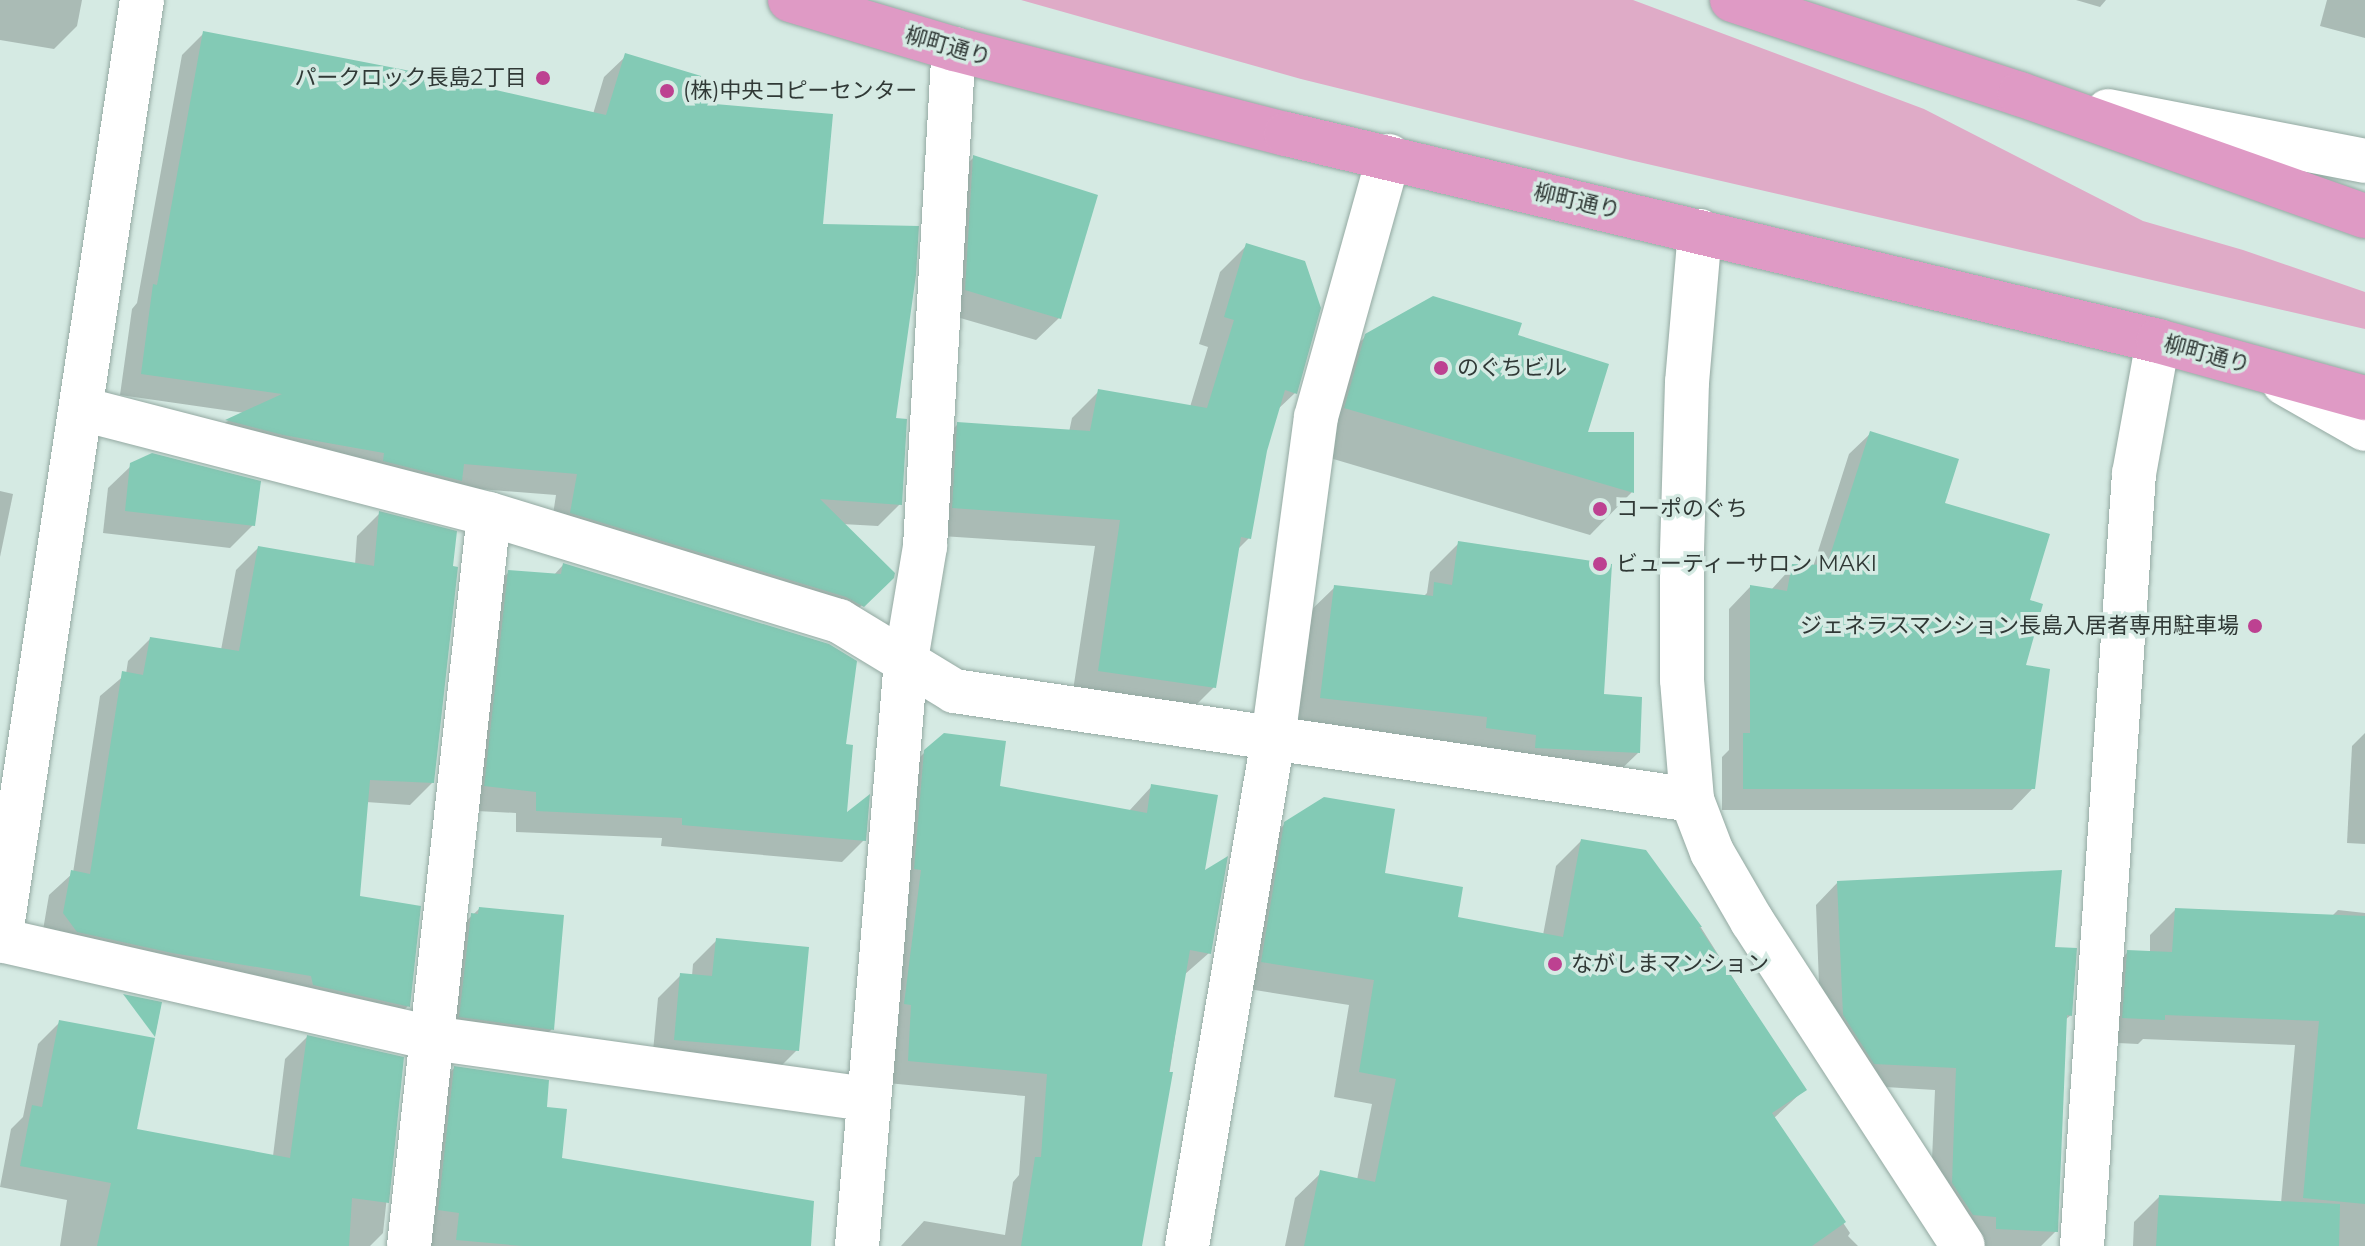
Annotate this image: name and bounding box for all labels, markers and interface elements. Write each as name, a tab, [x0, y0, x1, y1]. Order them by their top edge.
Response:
street label: 柳町通り	[902, 21, 994, 71]
place label: パークロック長島2丁目	[295, 65, 527, 91]
marker: パークロック長島2丁目	[534, 69, 552, 87]
place label: (株)中央コピーセンター	[683, 78, 917, 104]
marker: (株)中央コピーセンター	[658, 82, 676, 100]
street label: 柳町通り	[1531, 178, 1623, 224]
street label: 柳町通り	[2161, 330, 2253, 378]
place label: のぐちビル	[1457, 355, 1567, 381]
marker: のぐちビル	[1432, 359, 1450, 377]
place label: コーポのぐち	[1616, 496, 1748, 522]
marker: コーポのぐち	[1591, 500, 1609, 518]
place label: ビューティーサロン MAKI	[1616, 551, 1879, 577]
marker: ビューティーサロン MAKI	[1591, 555, 1609, 573]
place label: ジェネラスマンション長島入居者専用駐車場	[1799, 613, 2239, 639]
marker: ジェネラスマンション長島入居者専用駐車場	[2246, 617, 2264, 635]
place label: ながしまマンション	[1571, 951, 1769, 977]
marker: ながしまマンション	[1546, 955, 1564, 973]

